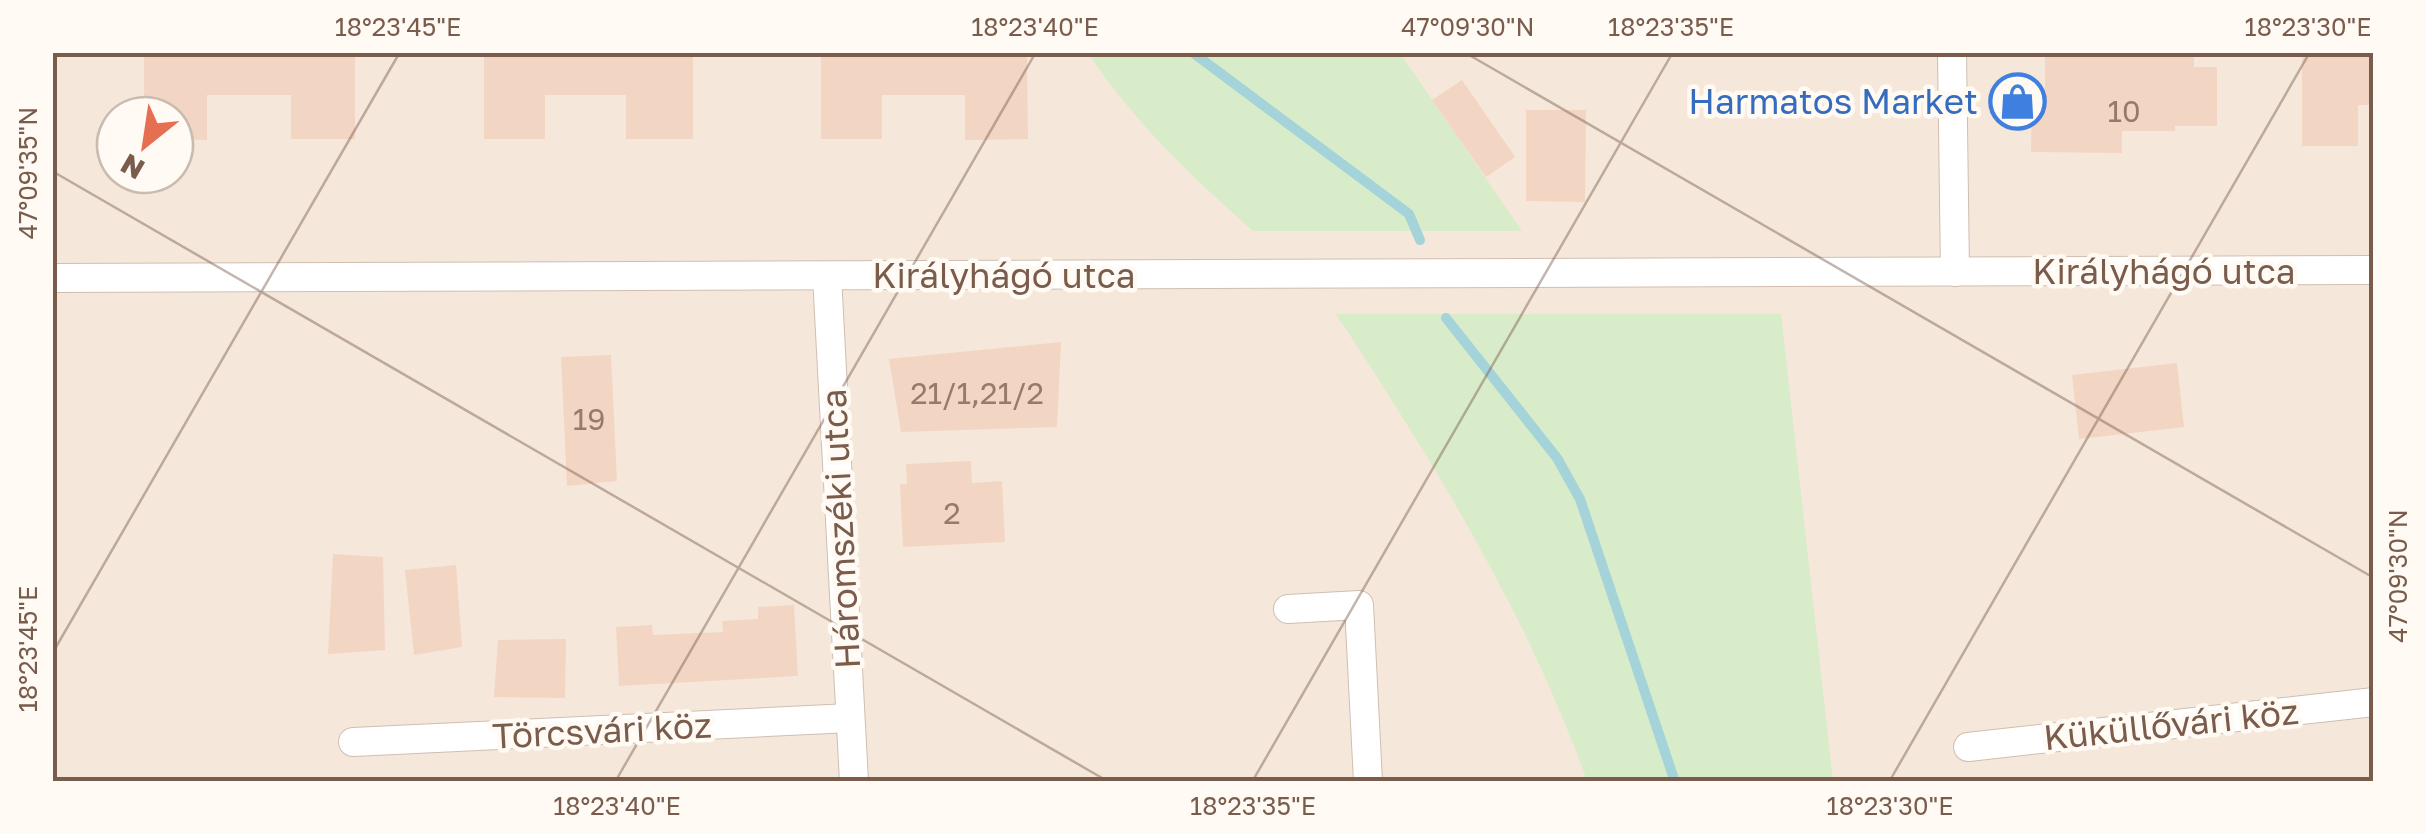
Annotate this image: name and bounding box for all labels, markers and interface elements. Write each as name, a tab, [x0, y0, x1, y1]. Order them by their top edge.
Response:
text: 18°23'45"E	[335, 11, 461, 42]
text: 18°23'40"E	[971, 11, 1099, 42]
text: 47°09'30"N	[1401, 11, 1535, 42]
text: 18°23'35"E	[1608, 11, 1734, 42]
text: 18°23'30"E	[2245, 11, 2371, 42]
shop icon: Harmatos Market	[1987, 71, 2047, 131]
place label: Harmatos Market	[1688, 80, 1978, 122]
house number: 10	[2107, 93, 2141, 129]
north arrow	[95, 95, 195, 195]
text: 47°09'35"N	[12, 107, 43, 239]
text: N	[115, 147, 150, 187]
street label: Királyhágó utca	[2032, 250, 2296, 292]
street label: Királyhágó utca	[872, 254, 1136, 296]
house number: 21/1,21/2	[910, 375, 1044, 411]
street label: Háromszéki utca	[812, 388, 868, 670]
house number: 19	[573, 401, 605, 437]
house number: 2	[943, 495, 961, 531]
text: 47°09'30"N	[2382, 509, 2413, 643]
text: 18°23'45"E	[12, 586, 43, 712]
street label: Küküllővári köz	[2042, 690, 2300, 758]
street label: Törcsvári köz	[491, 703, 713, 757]
text: 18°23'40"E	[553, 790, 681, 821]
text: 18°23'35"E	[1190, 790, 1316, 821]
text: 18°23'30"E	[1827, 790, 1953, 821]

